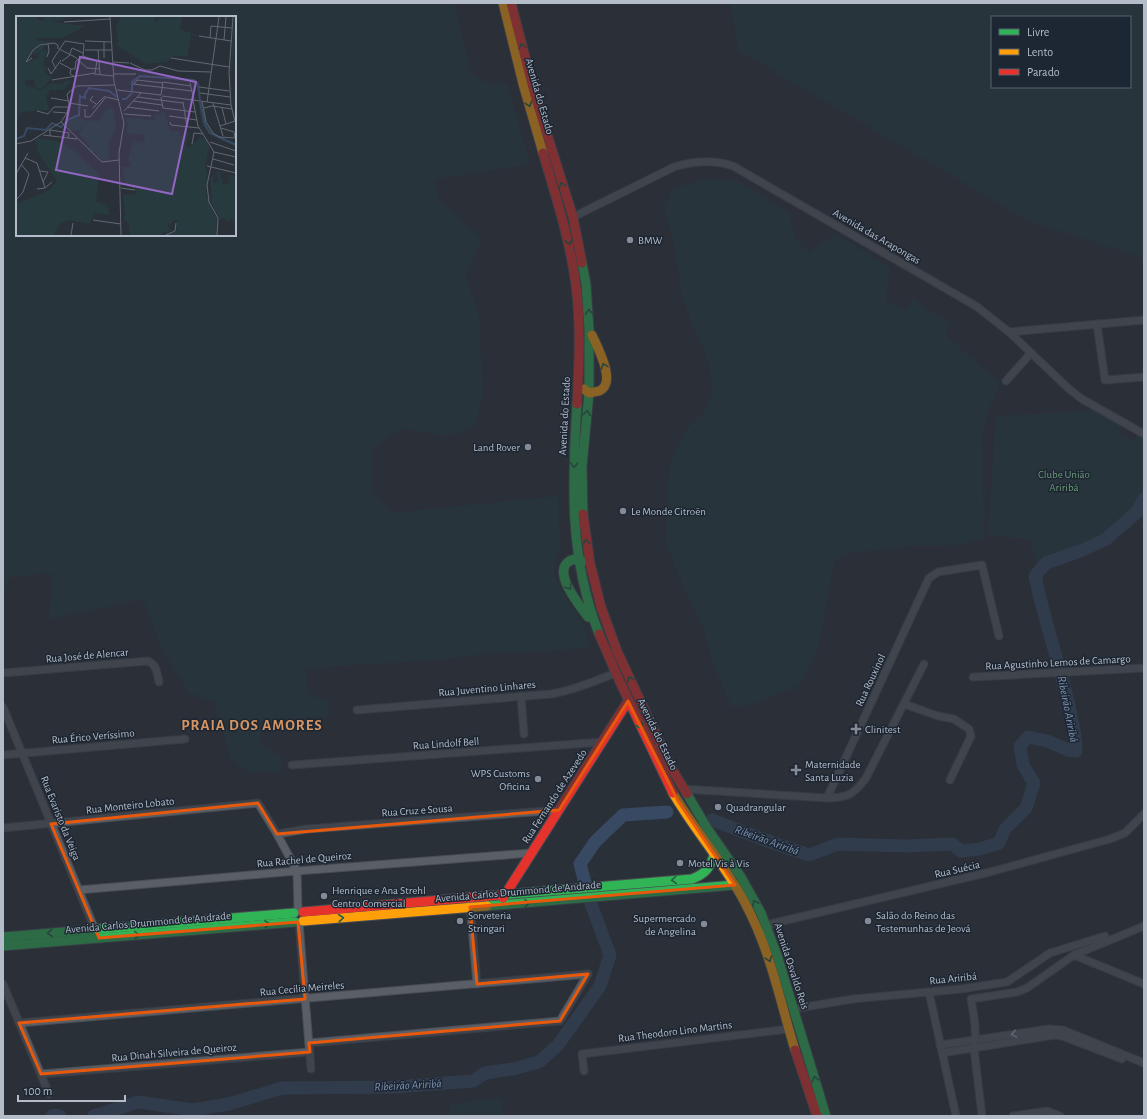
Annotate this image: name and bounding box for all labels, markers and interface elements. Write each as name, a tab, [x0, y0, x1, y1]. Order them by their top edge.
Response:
inset map	[16, 16, 236, 236]
legend	[991, 16, 1131, 88]
text: Livre	[1027, 26, 1049, 38]
one-way arrow	[518, 43, 527, 50]
text: Lento	[1027, 46, 1053, 58]
street label: Avenida do Estado	[523, 57, 556, 135]
text: Parado	[1027, 66, 1060, 78]
one-way arrow	[524, 100, 533, 107]
one-way arrow	[558, 181, 567, 188]
street label: Avenida das Arapongas	[831, 207, 922, 266]
marker: BMW	[625, 235, 635, 245]
place label: BMW	[638, 235, 662, 246]
one-way arrow	[564, 239, 572, 245]
one-way arrow	[584, 309, 593, 315]
one-way arrow	[601, 363, 609, 370]
street label: Avenida do Estado	[557, 376, 572, 456]
one-way arrow	[582, 410, 591, 416]
place label: Land Rover	[473, 442, 520, 453]
marker: Land Rover	[523, 442, 533, 452]
one-way arrow	[569, 462, 578, 468]
park label: Clube União Ariribá	[1038, 469, 1090, 493]
marker: Le Monde Citroën	[618, 506, 628, 516]
place label: Le Monde Citroën	[631, 506, 706, 517]
one-way arrow	[582, 539, 591, 546]
one-way arrow	[564, 583, 571, 590]
street label: Rua José de Alencar	[45, 646, 129, 665]
street label: Rua Rouxinol	[854, 652, 887, 708]
street label: Rua Agustinho Lemos de Camargo	[985, 653, 1131, 672]
water label: Ribeirão Ariribá	[1056, 675, 1080, 743]
one-way arrow	[627, 676, 635, 683]
street label: Rua Juventino Linhares	[438, 679, 536, 698]
street label: Avenida do Estado	[635, 696, 680, 772]
district label: PRAIA DOS AMORES	[181, 718, 323, 733]
one-way arrow	[635, 721, 643, 729]
marker: Clinitest	[850, 723, 862, 735]
place label: Clinitest	[865, 724, 901, 735]
street label: Rua Érico Veríssimo	[51, 726, 135, 746]
street label: Rua Lindolf Bell	[412, 736, 480, 751]
street label: Rua Fernando de Azevedo	[520, 747, 589, 845]
place label: Maternidade Santa Luzia	[805, 759, 861, 783]
marker: Maternidade Santa Luzia	[790, 764, 802, 776]
place label: WPS Customs Oficina	[471, 768, 530, 792]
street label: Rua Evaristo da Veiga	[39, 774, 82, 862]
marker: WPS Customs Oficina	[533, 774, 543, 784]
street label: Rua Monteiro Lobato	[85, 795, 175, 816]
marker: Quadrangular	[713, 802, 723, 812]
place label: Quadrangular	[726, 802, 786, 813]
street label: Rua Cruz e Sousa	[381, 803, 453, 818]
water label: Ribeirão Ariribá	[733, 823, 801, 857]
street label: Rua Rachel de Queiroz	[256, 850, 352, 869]
marker: Motel Vis à Vis	[675, 858, 685, 868]
place label: Motel Vis à Vis	[688, 858, 749, 869]
street label: Rua Suécia	[933, 859, 981, 880]
one-way arrow	[671, 876, 677, 885]
street label: Avenida Carlos Drummond de Andrade	[435, 879, 601, 904]
place label: Henrique e Ana Strehl Centro Comercial	[332, 885, 426, 909]
marker: Henrique e Ana Strehl Centro Comercial	[319, 891, 329, 901]
one-way arrow	[524, 898, 530, 907]
one-way arrow	[753, 900, 760, 907]
street label: Avenida Carlos Drummond de Andrade	[65, 910, 231, 935]
place label: Sorveteria Stringari	[468, 910, 511, 934]
place label: Salão do Reino das Testemunhas de Jeová	[876, 910, 971, 934]
place label: Supermercado de Angelina	[633, 913, 696, 937]
one-way arrow	[338, 914, 344, 923]
marker: Sorveteria Stringari	[455, 916, 465, 926]
marker: Salão do Reino das Testemunhas de Jeová	[863, 916, 873, 926]
marker: Supermercado de Angelina	[699, 919, 709, 929]
one-way arrow	[264, 920, 270, 929]
street label: Avenida Osvaldo Reis	[772, 921, 811, 1011]
one-way arrow	[47, 928, 53, 937]
one-way arrow	[134, 930, 140, 939]
one-way arrow	[764, 955, 772, 962]
street label: Rua Ariribá	[929, 971, 977, 986]
street label: Rua Cecília Meireles	[259, 979, 345, 998]
street label: Rua Theodoro Lino Martins	[617, 1019, 733, 1044]
one-way arrow	[1011, 1029, 1017, 1038]
street label: Rua Dinah Silveira de Queiroz	[111, 1041, 238, 1063]
one-way arrow	[811, 1075, 820, 1082]
scale bar	[18, 1077, 125, 1103]
water label: Ribeirão Ariribá	[374, 1077, 442, 1093]
text: 100 m	[24, 1085, 52, 1097]

